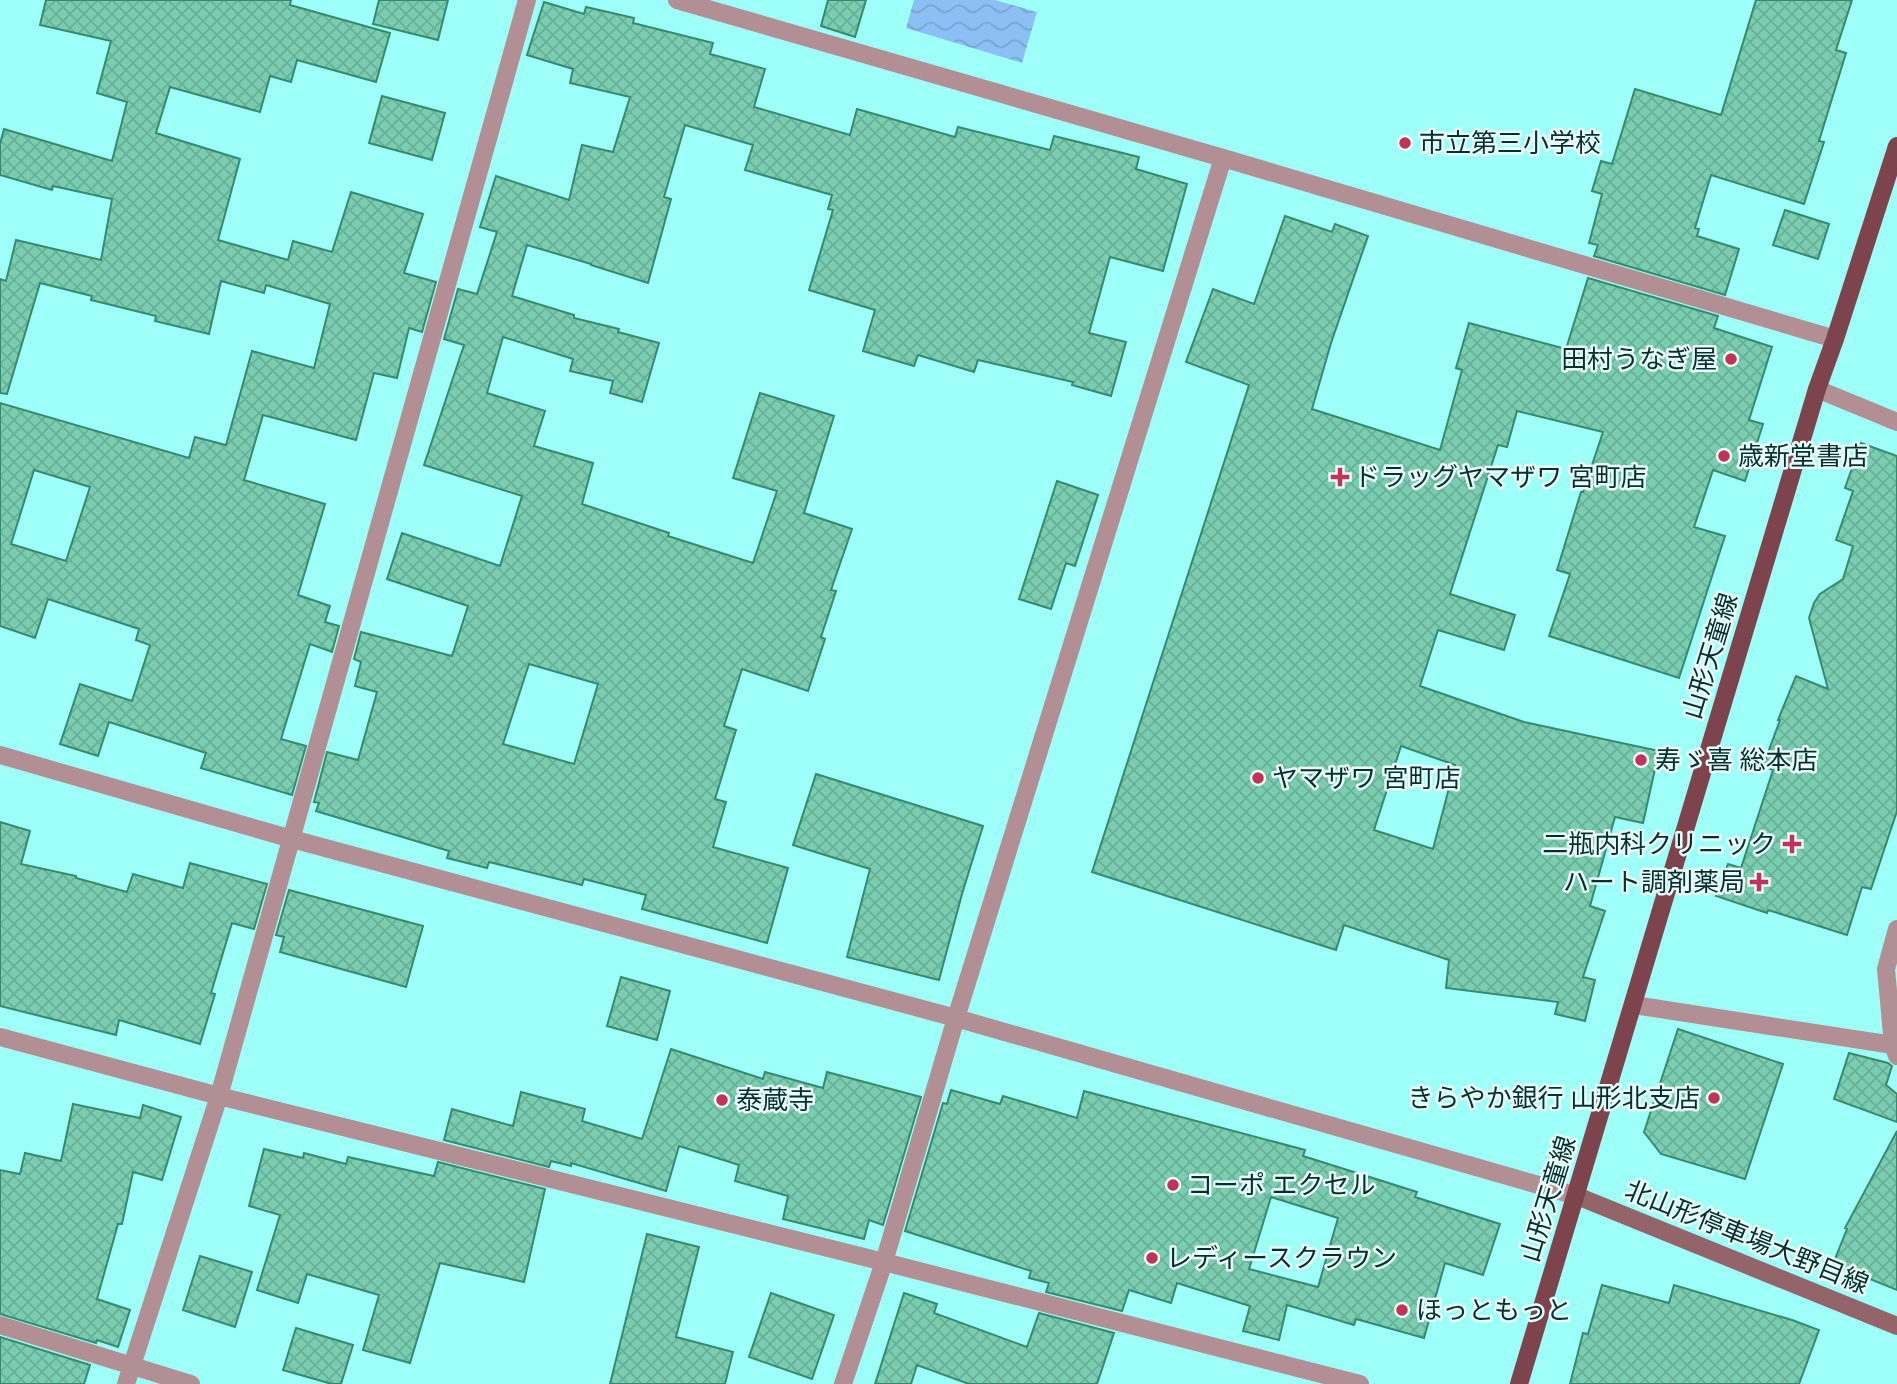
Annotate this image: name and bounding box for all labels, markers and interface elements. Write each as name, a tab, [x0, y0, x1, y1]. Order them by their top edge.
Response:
place label: 市立第三小学校	[1419, 124, 1601, 164]
marker: 市立第三小学校	[1397, 135, 1413, 151]
place label: 田村うなぎ屋	[1561, 340, 1717, 380]
marker: 田村うなぎ屋	[1723, 351, 1739, 367]
place label: 歳新堂書店	[1738, 437, 1868, 477]
marker: 歳新堂書店	[1716, 448, 1732, 464]
place label: ドラッグヤマザワ 宮町店	[1354, 458, 1647, 498]
marker: ドラッグヤマザワ 宮町店	[1332, 469, 1348, 485]
street label: 山形天童線	[1673, 588, 1749, 724]
place label: 寿ゞ喜 総本店	[1655, 741, 1818, 781]
marker: 寿ゞ喜 総本店	[1633, 752, 1649, 768]
place label: ヤマザワ 宮町店	[1272, 759, 1461, 799]
marker: ヤマザワ 宮町店	[1250, 770, 1266, 786]
place label: 二瓶内科クリニック	[1542, 825, 1776, 865]
marker: 二瓶内科クリニック	[1782, 834, 1802, 854]
place label: ハート調剤薬局	[1563, 863, 1745, 903]
marker: ハート調剤薬局	[1751, 874, 1767, 890]
place label: きらやか銀行 山形北支店	[1407, 1079, 1700, 1119]
place label: 泰蔵寺	[736, 1081, 814, 1121]
marker: きらやか銀行 山形北支店	[1706, 1090, 1722, 1106]
marker: 泰蔵寺	[714, 1092, 730, 1108]
street label: 山形天童線	[1511, 1131, 1587, 1267]
place label: コーポ エクセル	[1187, 1166, 1376, 1206]
street label: 北山形停車場大野目線	[1619, 1171, 1875, 1305]
marker: コーポ エクセル	[1165, 1177, 1181, 1193]
place label: レディースクラウン	[1166, 1239, 1397, 1279]
marker: レディースクラウン	[1144, 1250, 1160, 1266]
place label: ほっともっと	[1416, 1291, 1572, 1331]
marker: ほっともっと	[1394, 1302, 1410, 1318]

